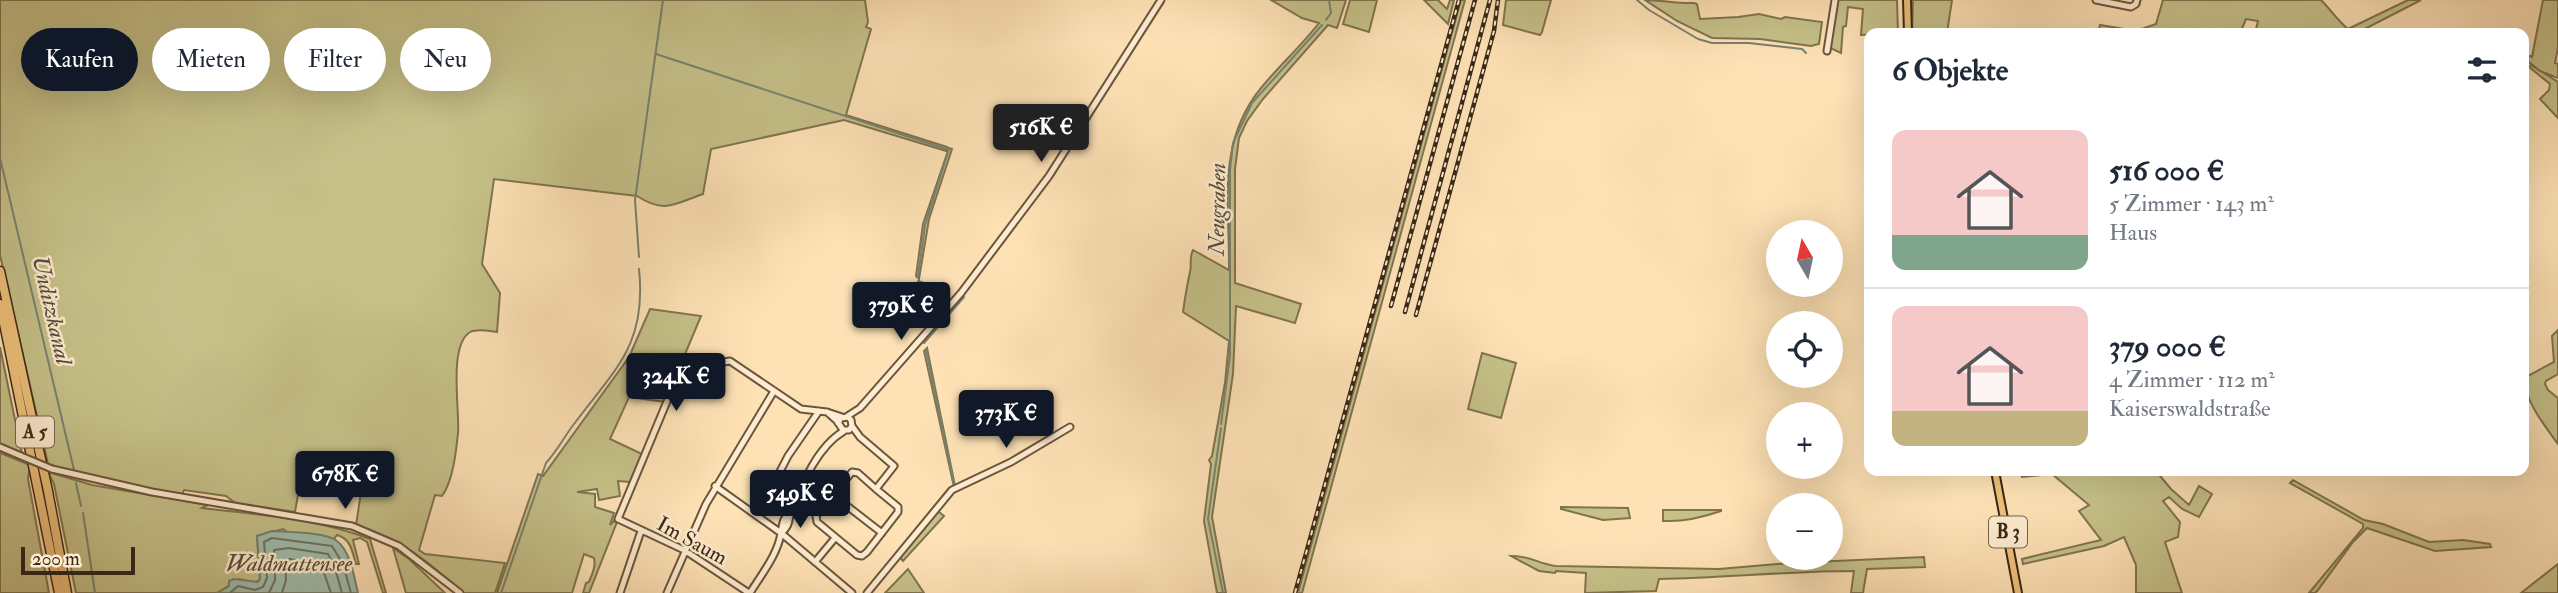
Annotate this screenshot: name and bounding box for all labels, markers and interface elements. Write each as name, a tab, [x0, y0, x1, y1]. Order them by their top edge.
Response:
chip: Kaufen	[21, 28, 138, 91]
chip: Mieten	[152, 28, 270, 91]
chip: Filter	[284, 28, 386, 91]
chip: Neu	[400, 28, 491, 91]
icon: filters	[2463, 51, 2501, 89]
text: 6 Objekte	[1892, 52, 2008, 89]
pin: 516K €	[984, 104, 1098, 164]
text: 516K €	[1009, 112, 1073, 141]
text: 516 000 €	[2109, 152, 2224, 189]
icon: home	[1948, 158, 2032, 242]
water label: Neugraben	[1202, 162, 1232, 257]
text: 5 Zimmer · 143 m²	[2109, 189, 2274, 218]
text: Haus	[2109, 218, 2157, 247]
north arrow	[1766, 220, 1843, 298]
map controls	[1766, 220, 1843, 570]
water label: Unditzkanal	[25, 253, 79, 369]
pin: 379K €	[844, 282, 958, 342]
text: 379K €	[868, 290, 934, 319]
button: locate	[1766, 311, 1843, 388]
text: 379 000 €	[2109, 328, 2226, 365]
icon: home	[1948, 334, 2032, 418]
pin: 324K €	[619, 354, 733, 413]
text: 324K €	[642, 361, 710, 390]
text: 4 Zimmer · 112 m²	[2109, 365, 2275, 394]
pin: 373K €	[949, 391, 1063, 450]
text: Kaiserswaldstraße	[2109, 394, 2271, 423]
text: 373K €	[975, 398, 1037, 427]
button: +	[1766, 402, 1843, 479]
road number: A 5	[16, 416, 54, 448]
pin: 678K €	[288, 452, 402, 511]
text: 678K €	[311, 459, 379, 488]
pin: 549K €	[743, 470, 857, 530]
text: 549K €	[766, 478, 834, 507]
button: −	[1766, 493, 1843, 570]
street label: Im Saum	[652, 511, 732, 571]
road number: B 3	[1989, 516, 2027, 548]
scale bar	[21, 544, 135, 576]
text: 200 m	[32, 547, 80, 571]
water label: Waldmattensee	[226, 549, 353, 578]

